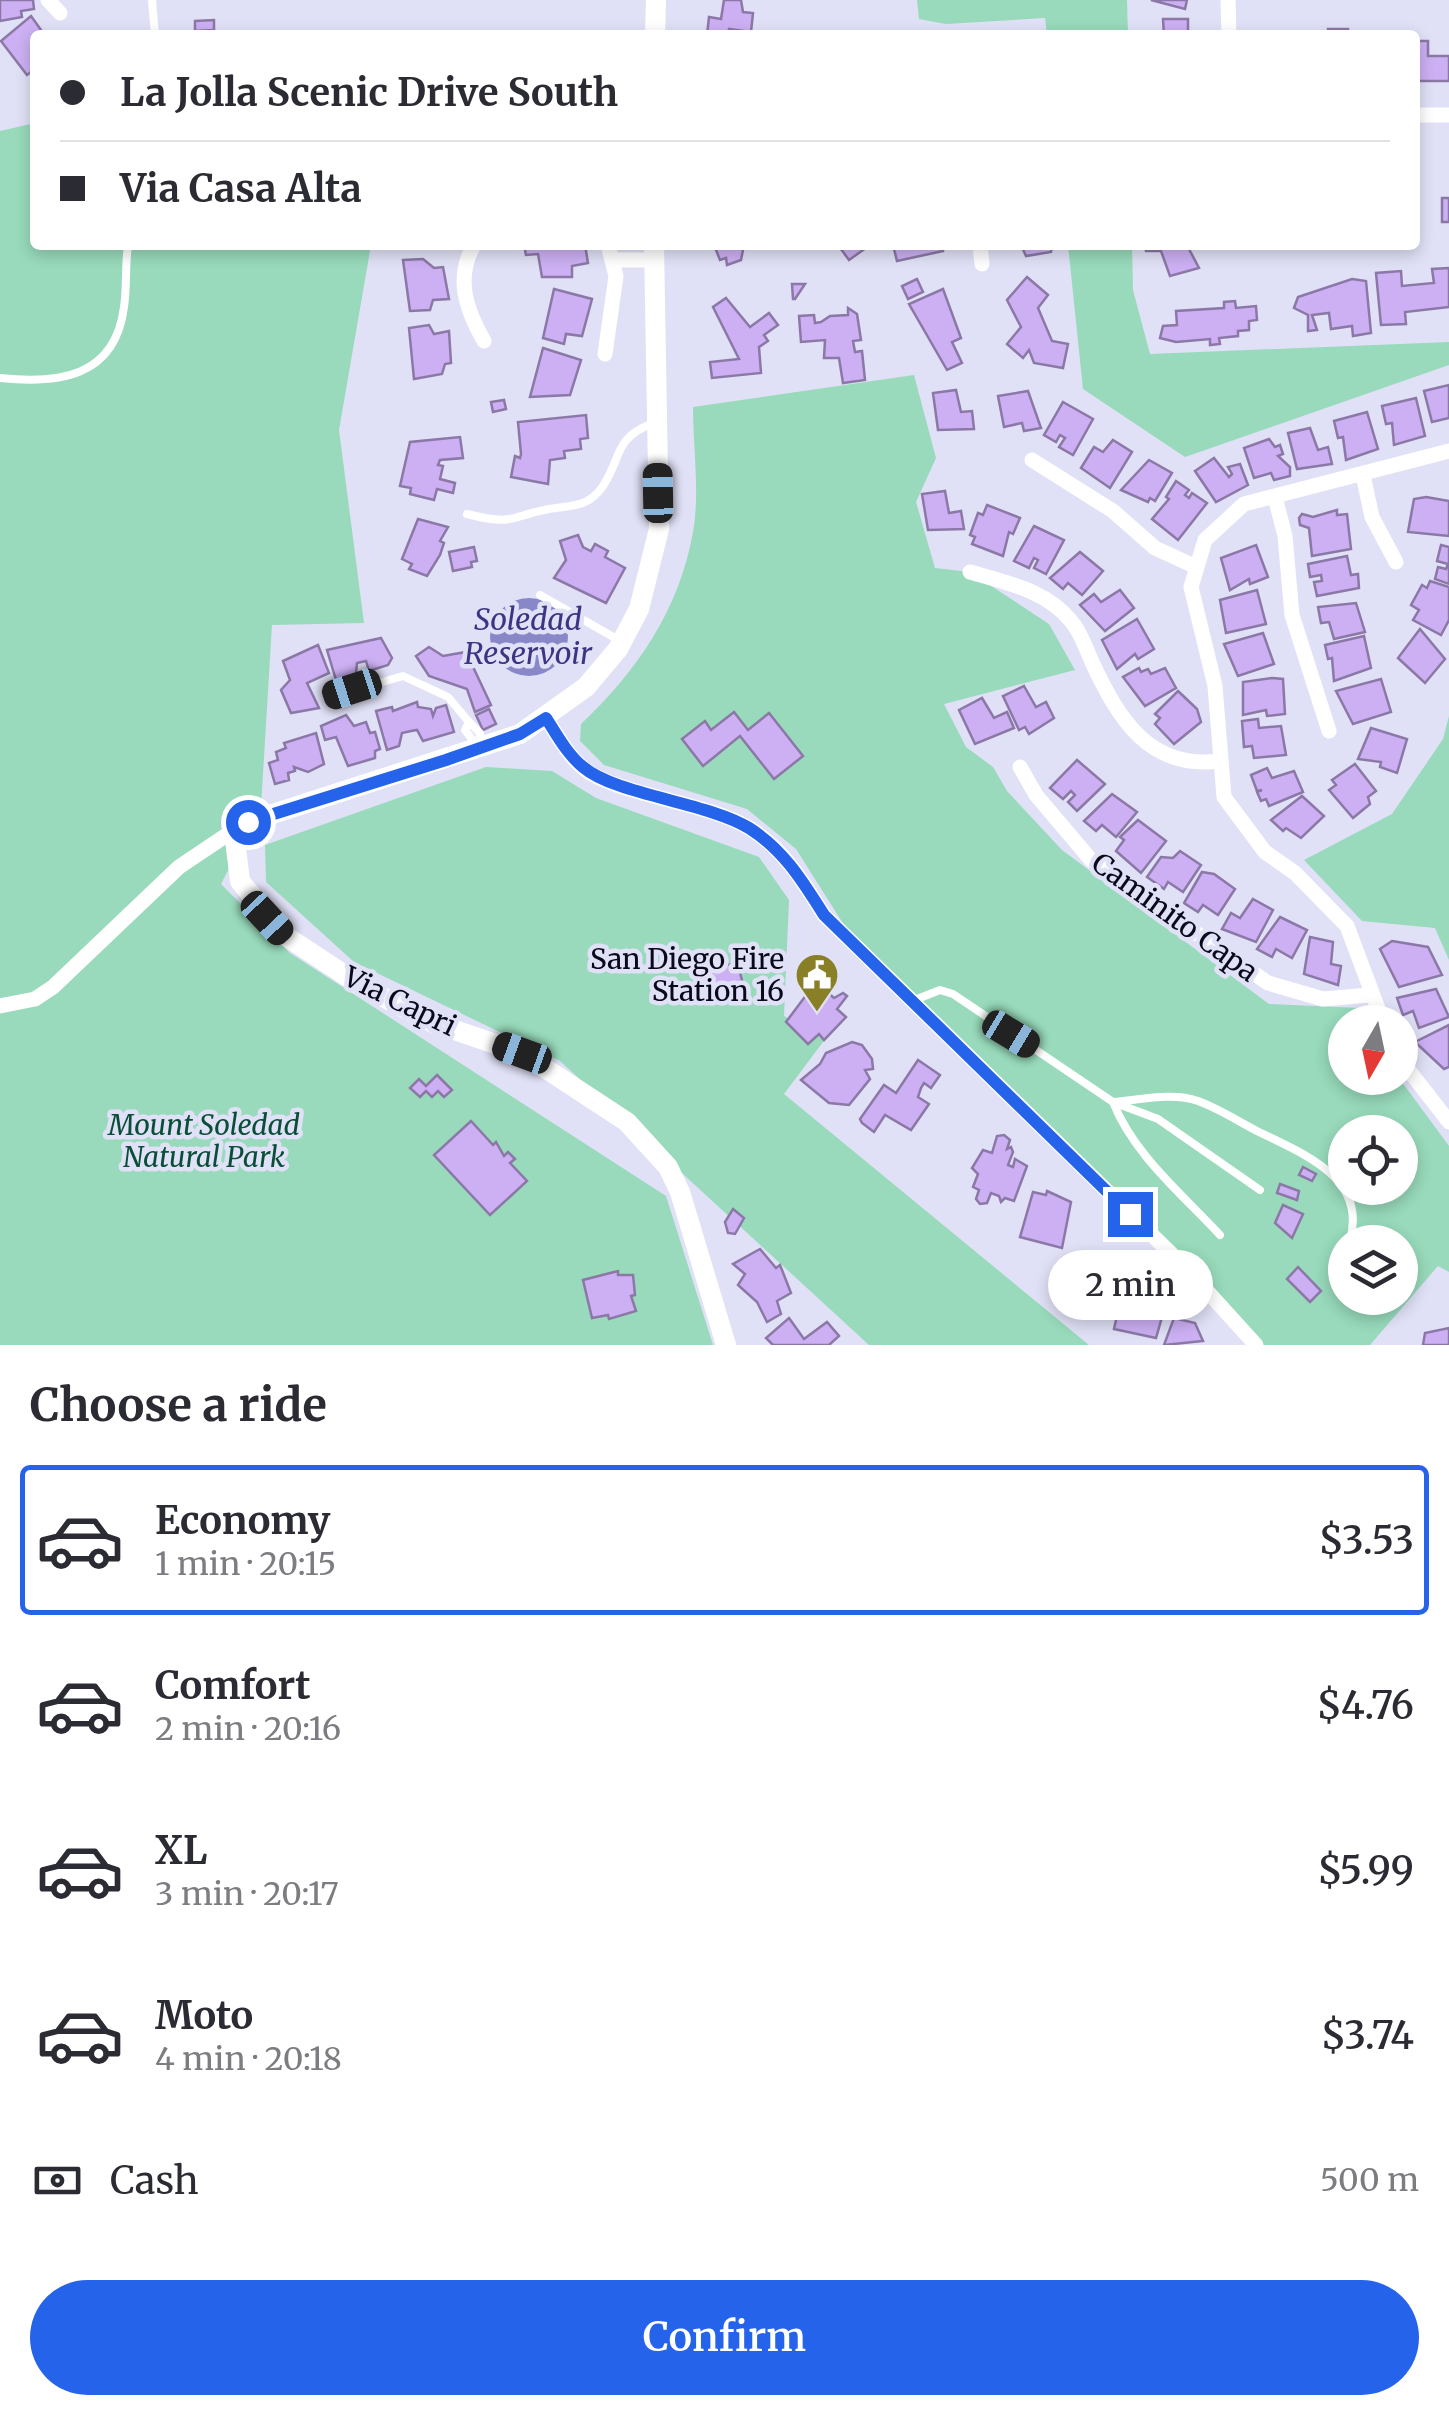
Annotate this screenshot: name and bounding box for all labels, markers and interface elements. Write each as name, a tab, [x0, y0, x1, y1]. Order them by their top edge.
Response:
text: La Jolla Scenic Drive South	[120, 69, 618, 116]
text: Via Casa Alta	[120, 165, 362, 212]
car	[642, 463, 674, 523]
water label: Soledad Reservoir	[464, 600, 593, 672]
car	[319, 665, 385, 713]
route start	[226, 800, 271, 845]
street label: Caminito Capa	[1085, 845, 1265, 989]
car	[236, 886, 298, 950]
place label: San Diego Fire Station 16	[590, 941, 784, 1009]
public building icon: San Diego Fire Station 16	[794, 952, 840, 1013]
street label: Via Capri	[337, 958, 462, 1044]
north arrow	[1328, 1005, 1418, 1095]
map controls	[1328, 1005, 1418, 1315]
car	[978, 1006, 1044, 1062]
car	[489, 1029, 555, 1077]
park label: Mount Soledad Natural Park	[107, 1107, 300, 1175]
button: locate	[1328, 1115, 1418, 1205]
route end	[1108, 1192, 1153, 1237]
button: layers	[1328, 1225, 1418, 1315]
callout: 2 min	[1048, 1249, 1212, 1319]
text: 2 min	[1085, 1265, 1176, 1305]
text: Choose a ride	[30, 1377, 327, 1433]
icon: car	[35, 1495, 125, 1585]
text: Economy	[155, 1497, 330, 1544]
text: $3.53	[1318, 1517, 1414, 1564]
text: 1 min · 20:15	[155, 1544, 336, 1584]
icon: car	[35, 1660, 125, 1750]
text: Comfort	[155, 1662, 311, 1709]
text: $4.76	[1316, 1682, 1414, 1729]
text: 2 min · 20:16	[155, 1709, 341, 1749]
icon: car	[35, 1825, 125, 1915]
text: XL	[155, 1827, 207, 1874]
text: $5.99	[1317, 1847, 1414, 1894]
text: 3 min · 20:17	[155, 1874, 339, 1914]
icon: car	[35, 1990, 125, 2080]
text: Moto	[155, 1992, 253, 2039]
text: $3.74	[1321, 2012, 1414, 2059]
text: 4 min · 20:18	[155, 2039, 342, 2079]
icon: cash	[30, 2153, 85, 2208]
text: Cash	[110, 2157, 199, 2204]
text: 500 m	[1320, 2160, 1419, 2200]
button: Confirm	[30, 2280, 1419, 2395]

